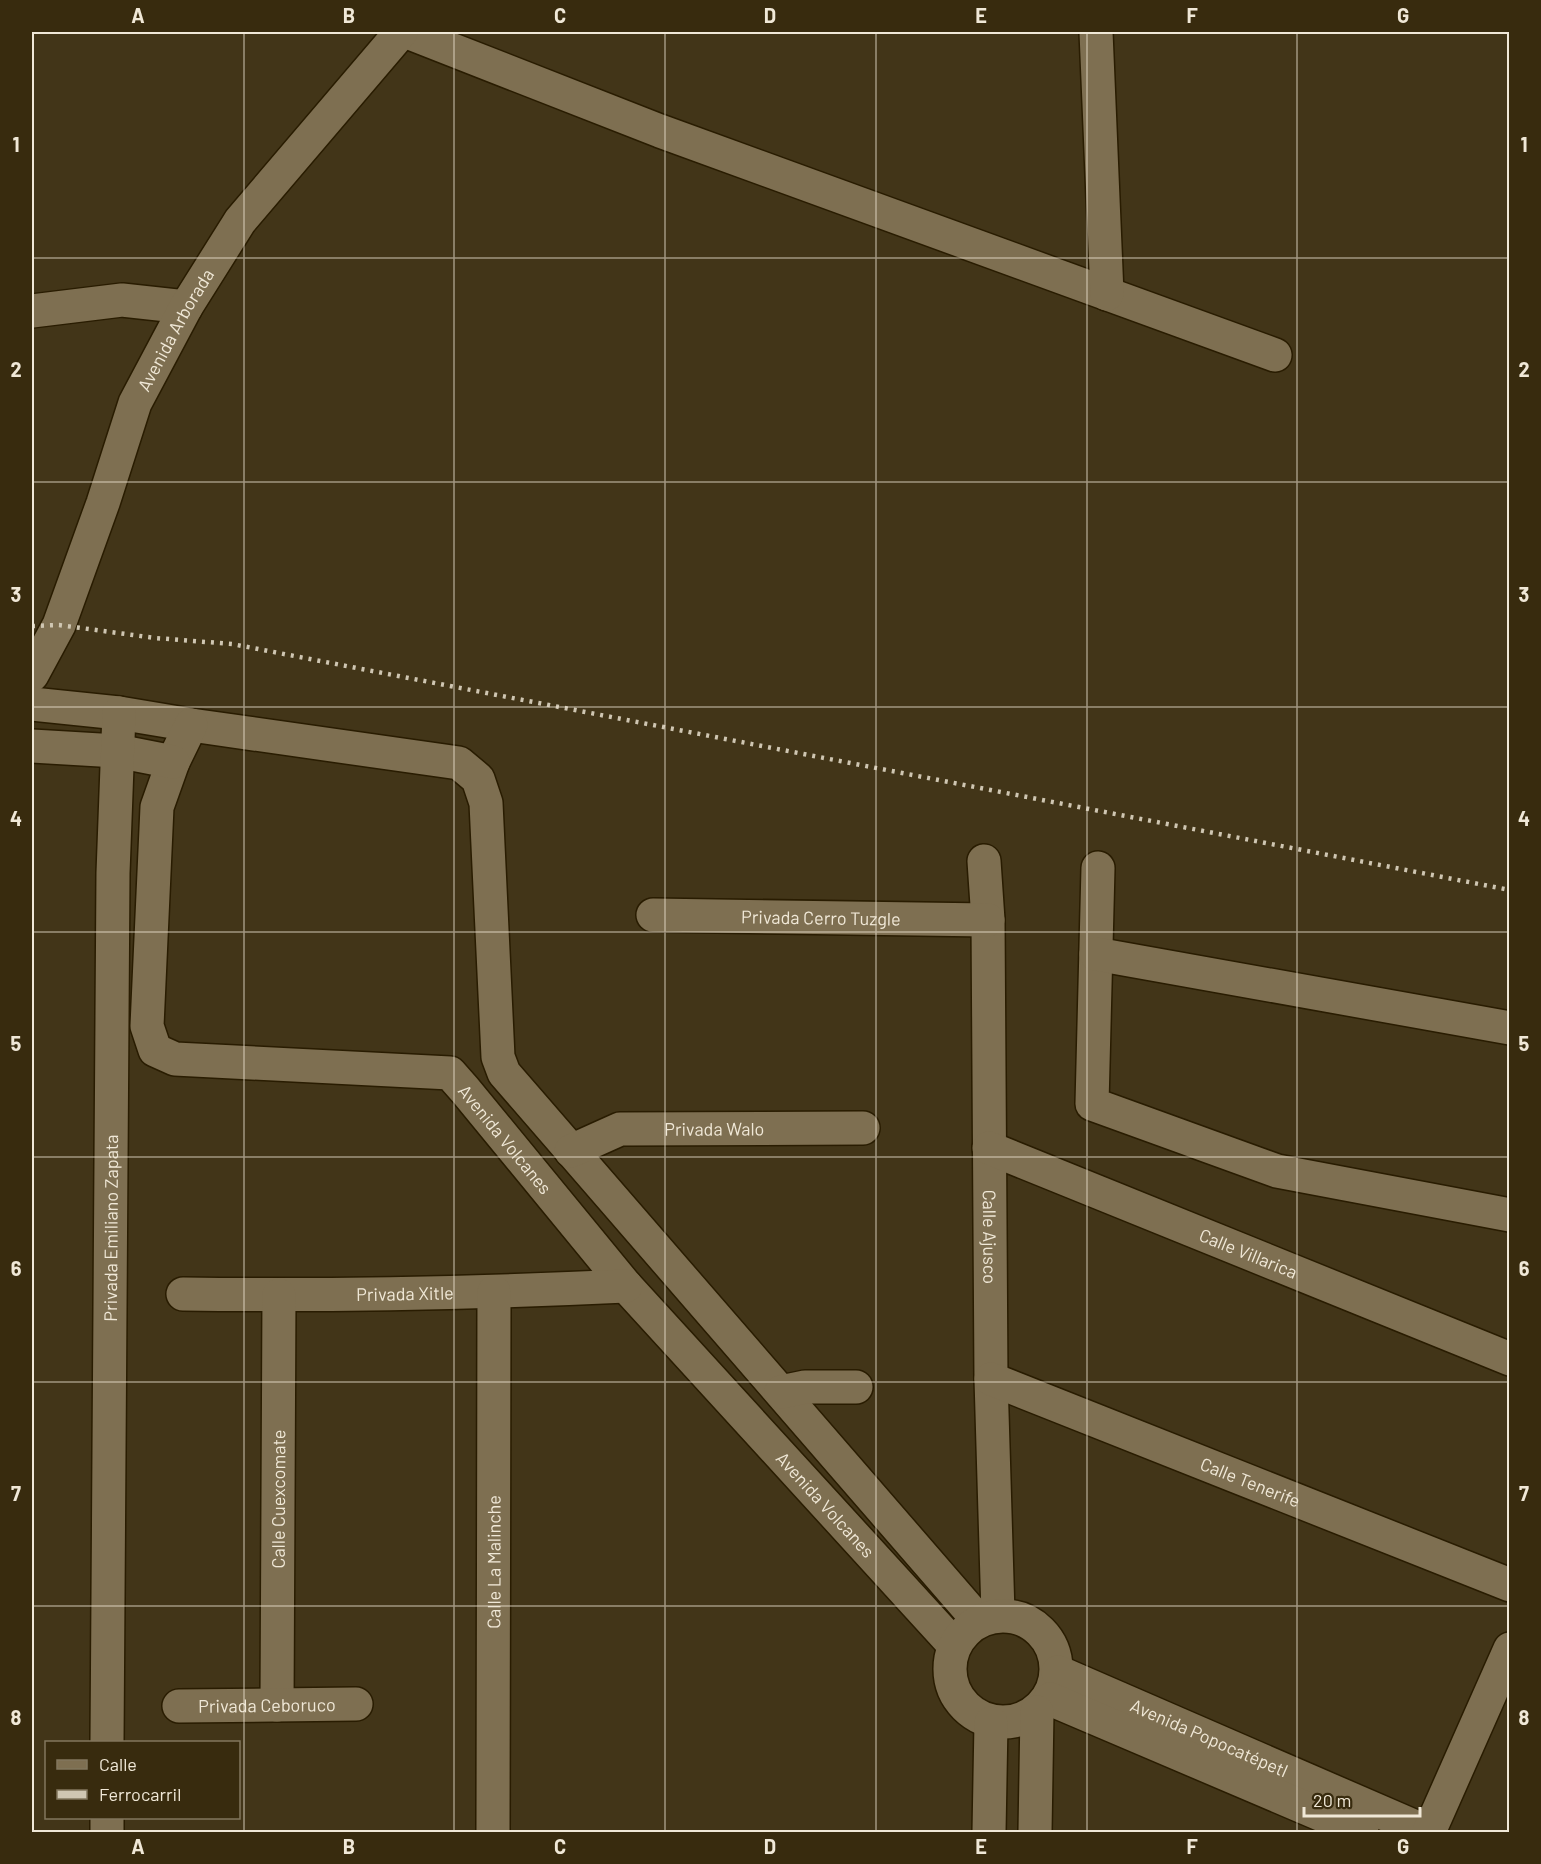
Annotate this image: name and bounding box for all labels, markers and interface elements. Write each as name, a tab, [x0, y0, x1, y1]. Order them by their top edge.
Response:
text: A	[131, 3, 145, 27]
text: B	[343, 3, 355, 27]
text: C	[554, 3, 566, 27]
text: D	[764, 3, 776, 27]
text: E	[975, 3, 987, 27]
text: F	[1186, 3, 1198, 27]
text: G	[1397, 3, 1409, 27]
text: 1	[12, 132, 20, 156]
text: 1	[1520, 132, 1528, 156]
street label: Avenida Arborada	[132, 264, 218, 395]
text: 2	[10, 357, 22, 381]
text: 2	[1518, 357, 1530, 381]
text: 3	[11, 582, 21, 606]
text: 3	[1519, 582, 1529, 606]
text: 4	[10, 806, 22, 830]
text: 4	[1518, 806, 1530, 830]
street label: Privada Cerro Tuzgle	[741, 905, 901, 930]
text: 5	[11, 1031, 22, 1055]
text: 5	[1519, 1031, 1530, 1055]
street label: Avenida Volcanes	[454, 1080, 557, 1198]
street label: Privada Walo	[664, 1117, 764, 1140]
street label: Privada Emiliano Zapata	[99, 1134, 122, 1322]
street label: Calle Ajusco	[979, 1190, 1001, 1284]
street label: Calle Villarica	[1196, 1223, 1301, 1283]
text: 6	[11, 1256, 22, 1280]
text: 6	[1519, 1256, 1530, 1280]
street label: Privada Xitle	[356, 1281, 454, 1305]
street label: Calle Cuexcomate	[267, 1430, 289, 1568]
street label: Avenida Volcanes	[772, 1447, 879, 1562]
street label: Calle Tenerife	[1197, 1452, 1303, 1512]
text: 7	[11, 1481, 21, 1505]
text: 7	[1519, 1481, 1529, 1505]
street label: Calle La Malinche	[482, 1495, 505, 1629]
street label: Privada Ceboruco	[198, 1693, 336, 1717]
street label: Avenida Popocatépetl	[1127, 1694, 1291, 1781]
text: 8	[11, 1705, 22, 1729]
text: 8	[1519, 1705, 1530, 1729]
legend	[45, 1741, 240, 1819]
text: Calle	[99, 1753, 137, 1775]
scale bar	[1304, 1780, 1420, 1818]
text: Ferrocarril	[99, 1783, 181, 1805]
text: 20 m	[1313, 1789, 1351, 1811]
text: A	[131, 1834, 145, 1858]
text: B	[343, 1834, 355, 1858]
text: C	[554, 1834, 566, 1858]
text: D	[764, 1834, 776, 1858]
text: E	[975, 1834, 987, 1858]
text: F	[1186, 1834, 1198, 1858]
text: G	[1397, 1834, 1409, 1858]

